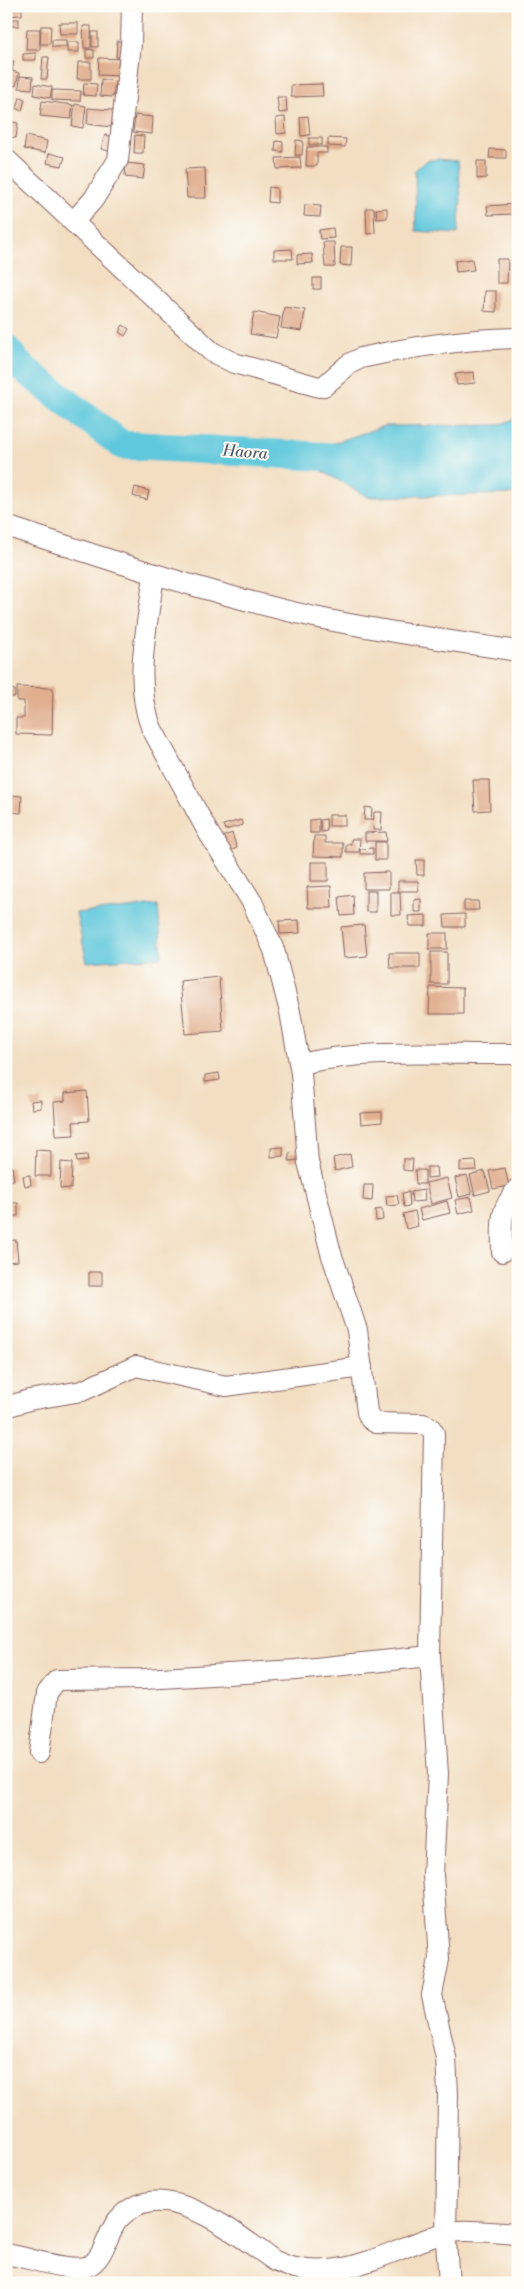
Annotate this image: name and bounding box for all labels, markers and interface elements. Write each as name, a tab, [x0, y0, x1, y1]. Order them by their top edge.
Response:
water label: Haora	[221, 440, 268, 464]

